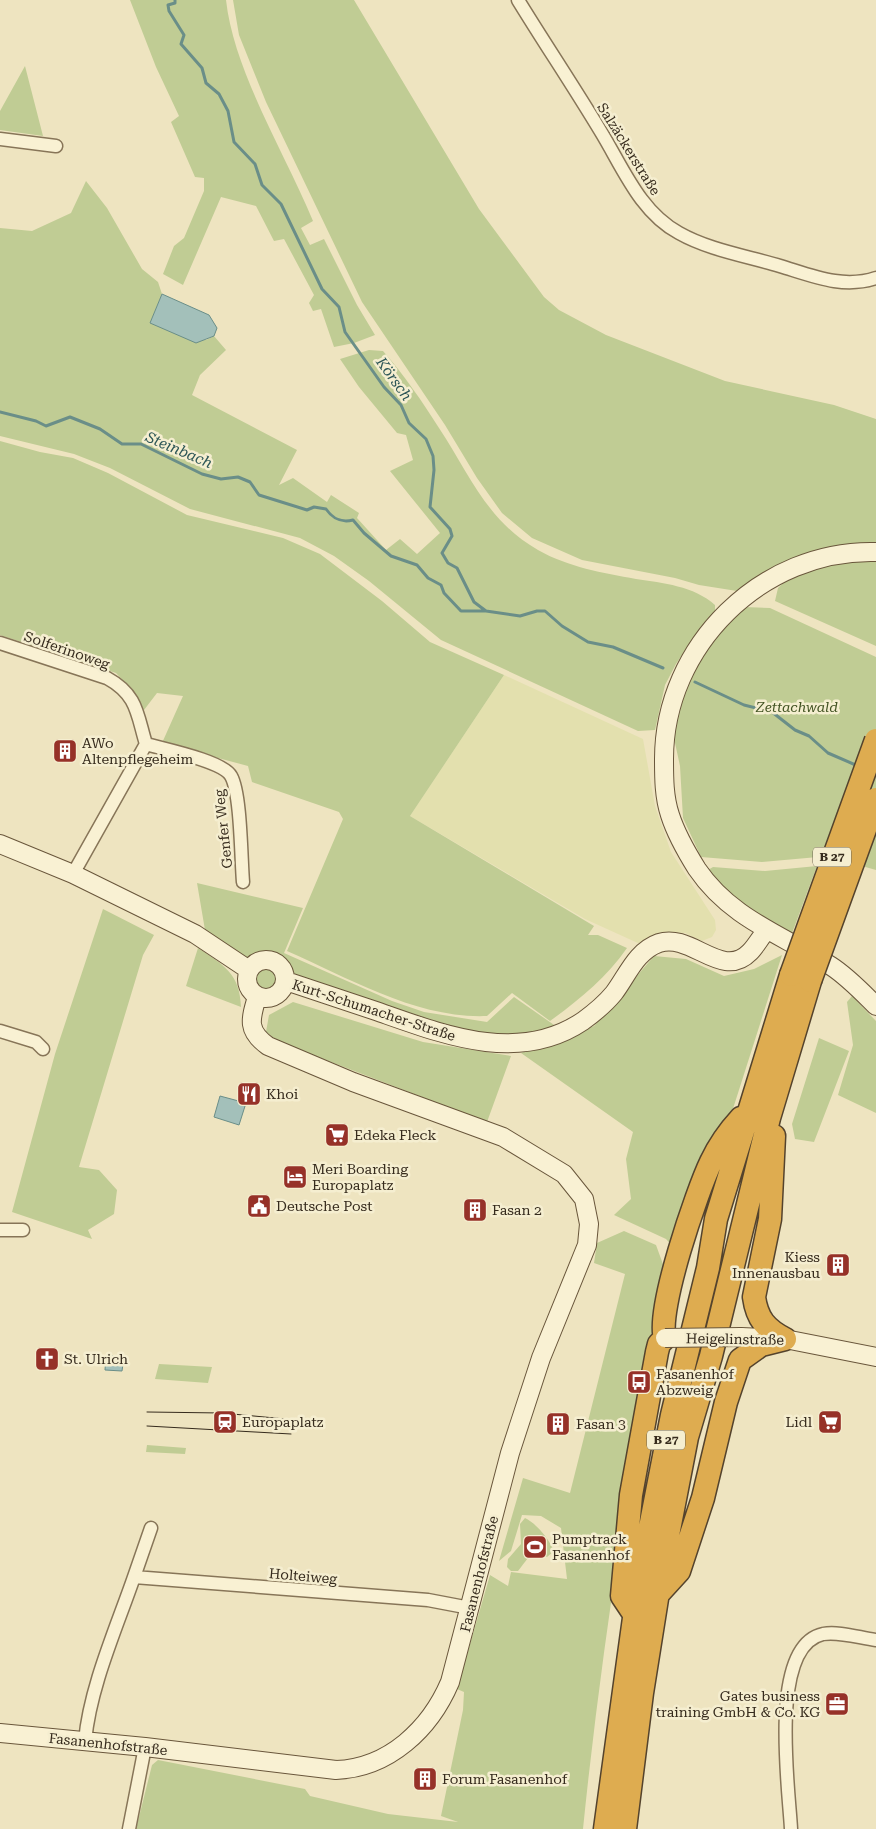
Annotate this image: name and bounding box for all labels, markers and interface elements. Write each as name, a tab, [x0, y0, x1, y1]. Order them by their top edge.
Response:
street label: Salzäckerstraße	[594, 100, 664, 198]
water label: Körsch	[372, 353, 416, 404]
water label: Steinbach	[142, 427, 215, 472]
street label: Solferinoweg	[22, 628, 112, 672]
park label: Zettachwald	[755, 699, 838, 715]
place label: AWo Altenpflegeheim	[82, 735, 193, 767]
building icon: AWo Altenpflegeheim	[52, 738, 78, 764]
street label: Genfer Weg	[211, 789, 235, 869]
road number: B 27	[813, 848, 851, 866]
street label: Kurt-Schumacher-Straße	[290, 976, 458, 1044]
restaurant icon: Khoi	[236, 1081, 262, 1107]
place label: Khoi	[266, 1086, 299, 1102]
supermarket icon: Edeka Fleck	[324, 1122, 350, 1148]
place label: Edeka Fleck	[354, 1127, 436, 1143]
place label: Meri Boarding Europaplatz	[312, 1161, 408, 1193]
hotel icon: Meri Boarding Europaplatz	[282, 1164, 308, 1190]
public building icon: Deutsche Post	[246, 1193, 272, 1219]
building icon: Fasan 2	[462, 1197, 488, 1223]
place label: Deutsche Post	[276, 1198, 372, 1214]
place label: Fasan 2	[492, 1202, 542, 1218]
place label: Kiess Innenausbau	[732, 1249, 820, 1281]
building icon: Kiess Innenausbau	[825, 1252, 851, 1278]
street label: Heigelinstraße	[686, 1330, 785, 1348]
church icon: St. Ulrich	[34, 1346, 60, 1372]
place label: St. Ulrich	[64, 1351, 128, 1367]
place label: Fasanenhof Abzweig	[656, 1366, 734, 1398]
bus stop icon: Fasanenhof Abzweig	[626, 1369, 652, 1395]
station icon: Europaplatz	[212, 1409, 238, 1435]
supermarket icon: Lidl	[817, 1409, 843, 1435]
building icon: Fasan 3	[545, 1411, 571, 1437]
place label: Europaplatz	[242, 1414, 324, 1430]
place label: Lidl	[786, 1414, 813, 1430]
place label: Fasan 3	[576, 1416, 626, 1432]
road number: B 27	[647, 1430, 685, 1450]
street label: Fasanenhofstraße	[457, 1514, 501, 1634]
place label: Pumptrack Fasanenhof	[552, 1531, 630, 1563]
sports icon: Pumptrack Fasanenhof	[522, 1534, 548, 1560]
street label: Holteiweg	[268, 1565, 338, 1587]
place label: Gates business training GmbH & Co. KG	[656, 1688, 820, 1720]
office icon: Gates business training GmbH & Co. KG	[824, 1691, 850, 1717]
street label: Fasanenhofstraße	[48, 1730, 168, 1758]
building icon: Forum Fasanenhof	[412, 1766, 438, 1792]
place label: Forum Fasanenhof	[442, 1771, 568, 1787]

